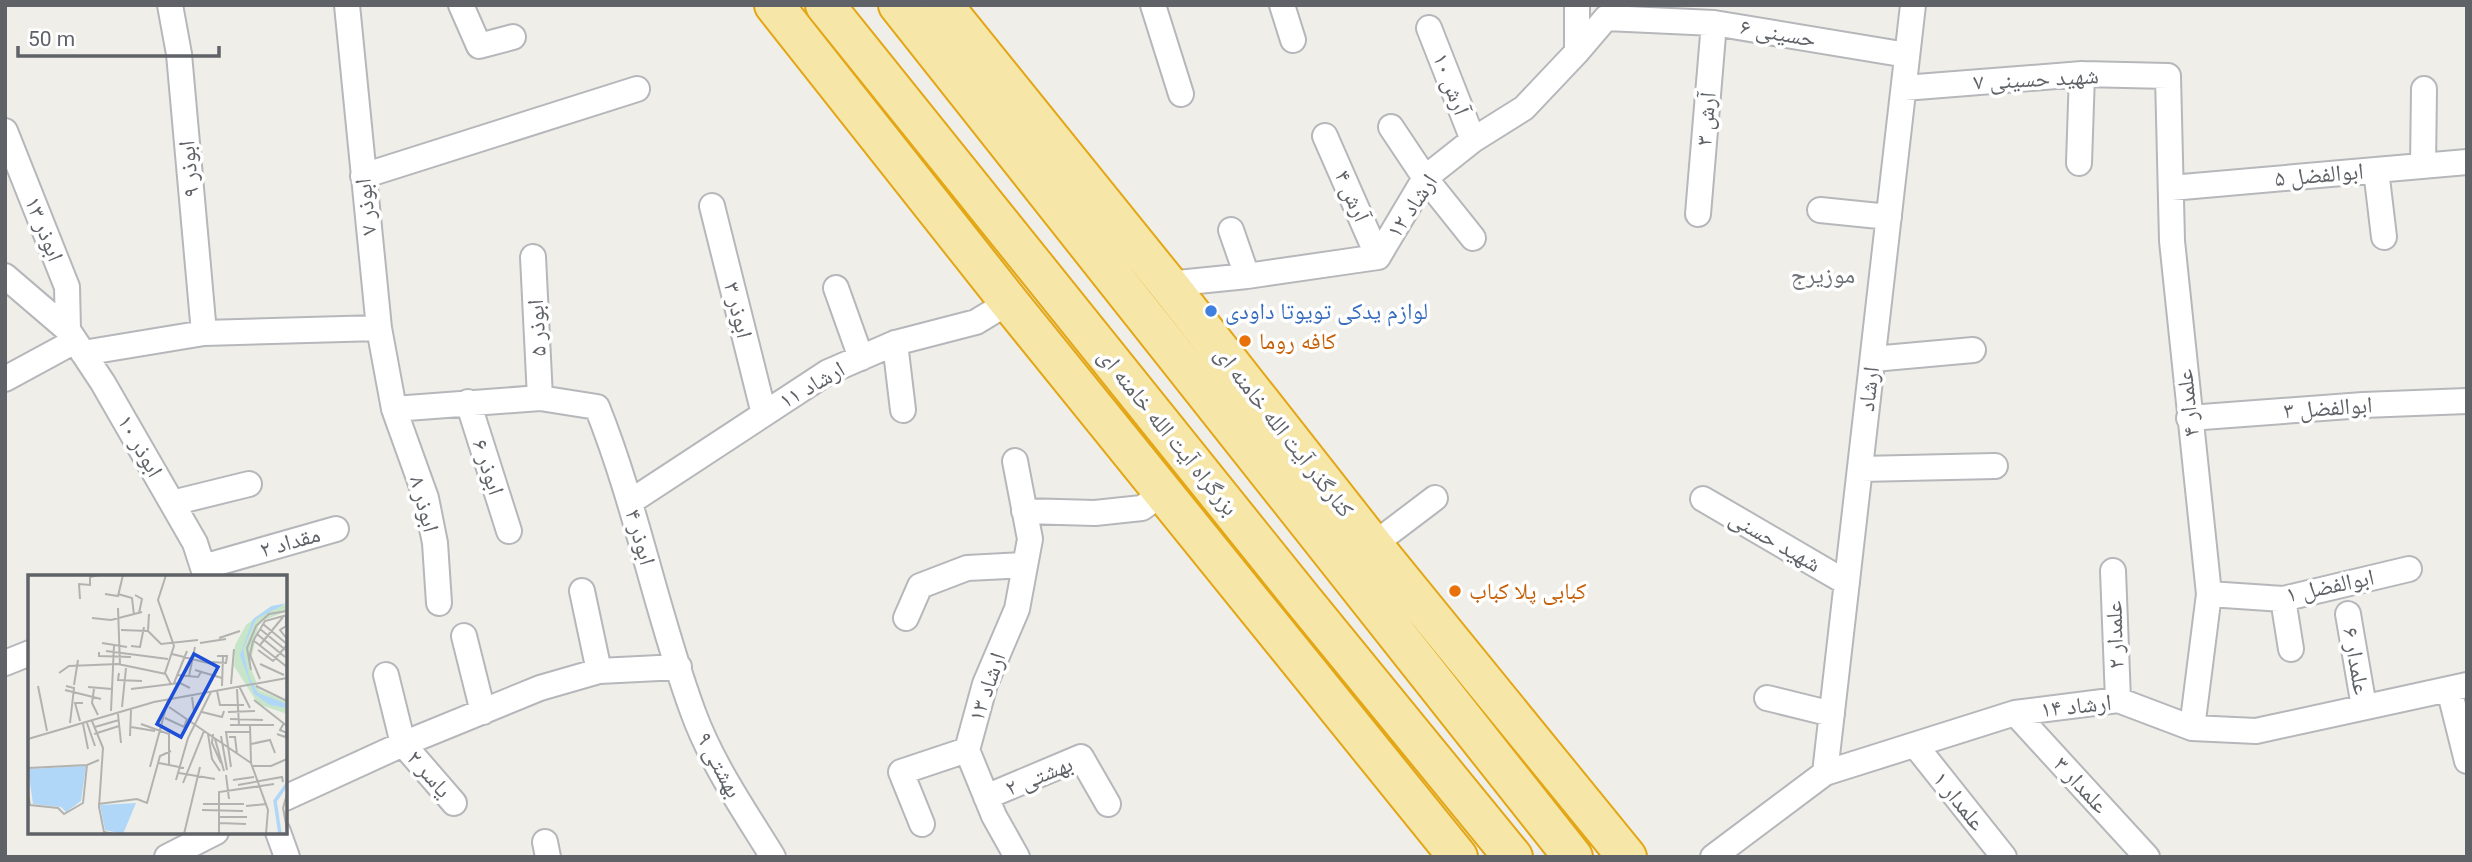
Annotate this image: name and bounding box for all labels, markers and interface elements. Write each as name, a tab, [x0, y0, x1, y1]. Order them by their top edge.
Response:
street label: حسینی ۶	[1738, 13, 1818, 53]
scale bar	[18, 14, 219, 58]
text: 50 m	[28, 27, 75, 51]
street label: آرش ۱۰	[1427, 49, 1475, 120]
street label: شهید حسینی ۷	[1973, 62, 2099, 96]
street label: آرش ۳	[1690, 90, 1722, 147]
street label: ابوذر ۹	[173, 139, 205, 199]
street label: ابوالفضل ۵	[2273, 158, 2365, 192]
street label: آرش ۴	[1329, 166, 1376, 227]
street label: ارشاد ۱۲	[1381, 169, 1443, 243]
street label: ابوذر ۷	[350, 177, 382, 237]
street label: ابوذر ۱۳	[19, 193, 69, 265]
district label: موزیرج	[1791, 261, 1855, 290]
street label: ابوذر ۳	[718, 279, 758, 341]
place label: لوازم یدکی تویوتا داودی	[1225, 298, 1428, 327]
street label: ابوذر ۵	[522, 299, 552, 357]
marker: لوازم یدکی تویوتا داودی	[1203, 303, 1219, 319]
place label: کافه روما	[1259, 328, 1337, 355]
marker: کافه روما	[1237, 333, 1253, 349]
street label: کنارگذر آیت الله خامنه ای	[1209, 341, 1359, 523]
street label: بزرگراه آیت الله خامنه ای	[1092, 343, 1244, 521]
street label: ارشاد ۱۱	[774, 356, 850, 414]
street label: ارشاد	[1853, 365, 1885, 413]
street label: علمدار ۴	[2171, 367, 2205, 438]
street label: ابوالفضل ۳	[2282, 391, 2374, 425]
street label: ابوذر ۱۰	[111, 410, 169, 482]
street label: ابوذر ۶	[466, 436, 510, 498]
street label: ابوذر ۸	[404, 473, 444, 535]
street label: شهید حسنی	[1724, 504, 1826, 578]
street label: ابوذر ۴	[619, 506, 661, 568]
street label: مقداد ۲	[257, 521, 323, 563]
street label: ابوالفضل ۱	[2283, 564, 2377, 608]
inset map	[28, 575, 287, 834]
place label: کبابی پلا کباب	[1469, 578, 1587, 605]
marker: کبابی پلا کباب	[1447, 583, 1463, 599]
street label: علمدار ۲	[2100, 600, 2130, 669]
street label: علمدار ۶	[2337, 625, 2375, 697]
street label: ارشاد ۱۳	[963, 649, 1011, 725]
street label: ارشاد ۱۴	[2039, 689, 2113, 723]
street label: بهشتی ۹	[691, 728, 747, 802]
street label: یاسر ۲	[401, 745, 457, 803]
street label: بهشتی ۲	[1001, 750, 1077, 802]
street label: علمدار ۳	[2048, 751, 2114, 819]
street label: علمدار ۱	[1927, 766, 1991, 836]

